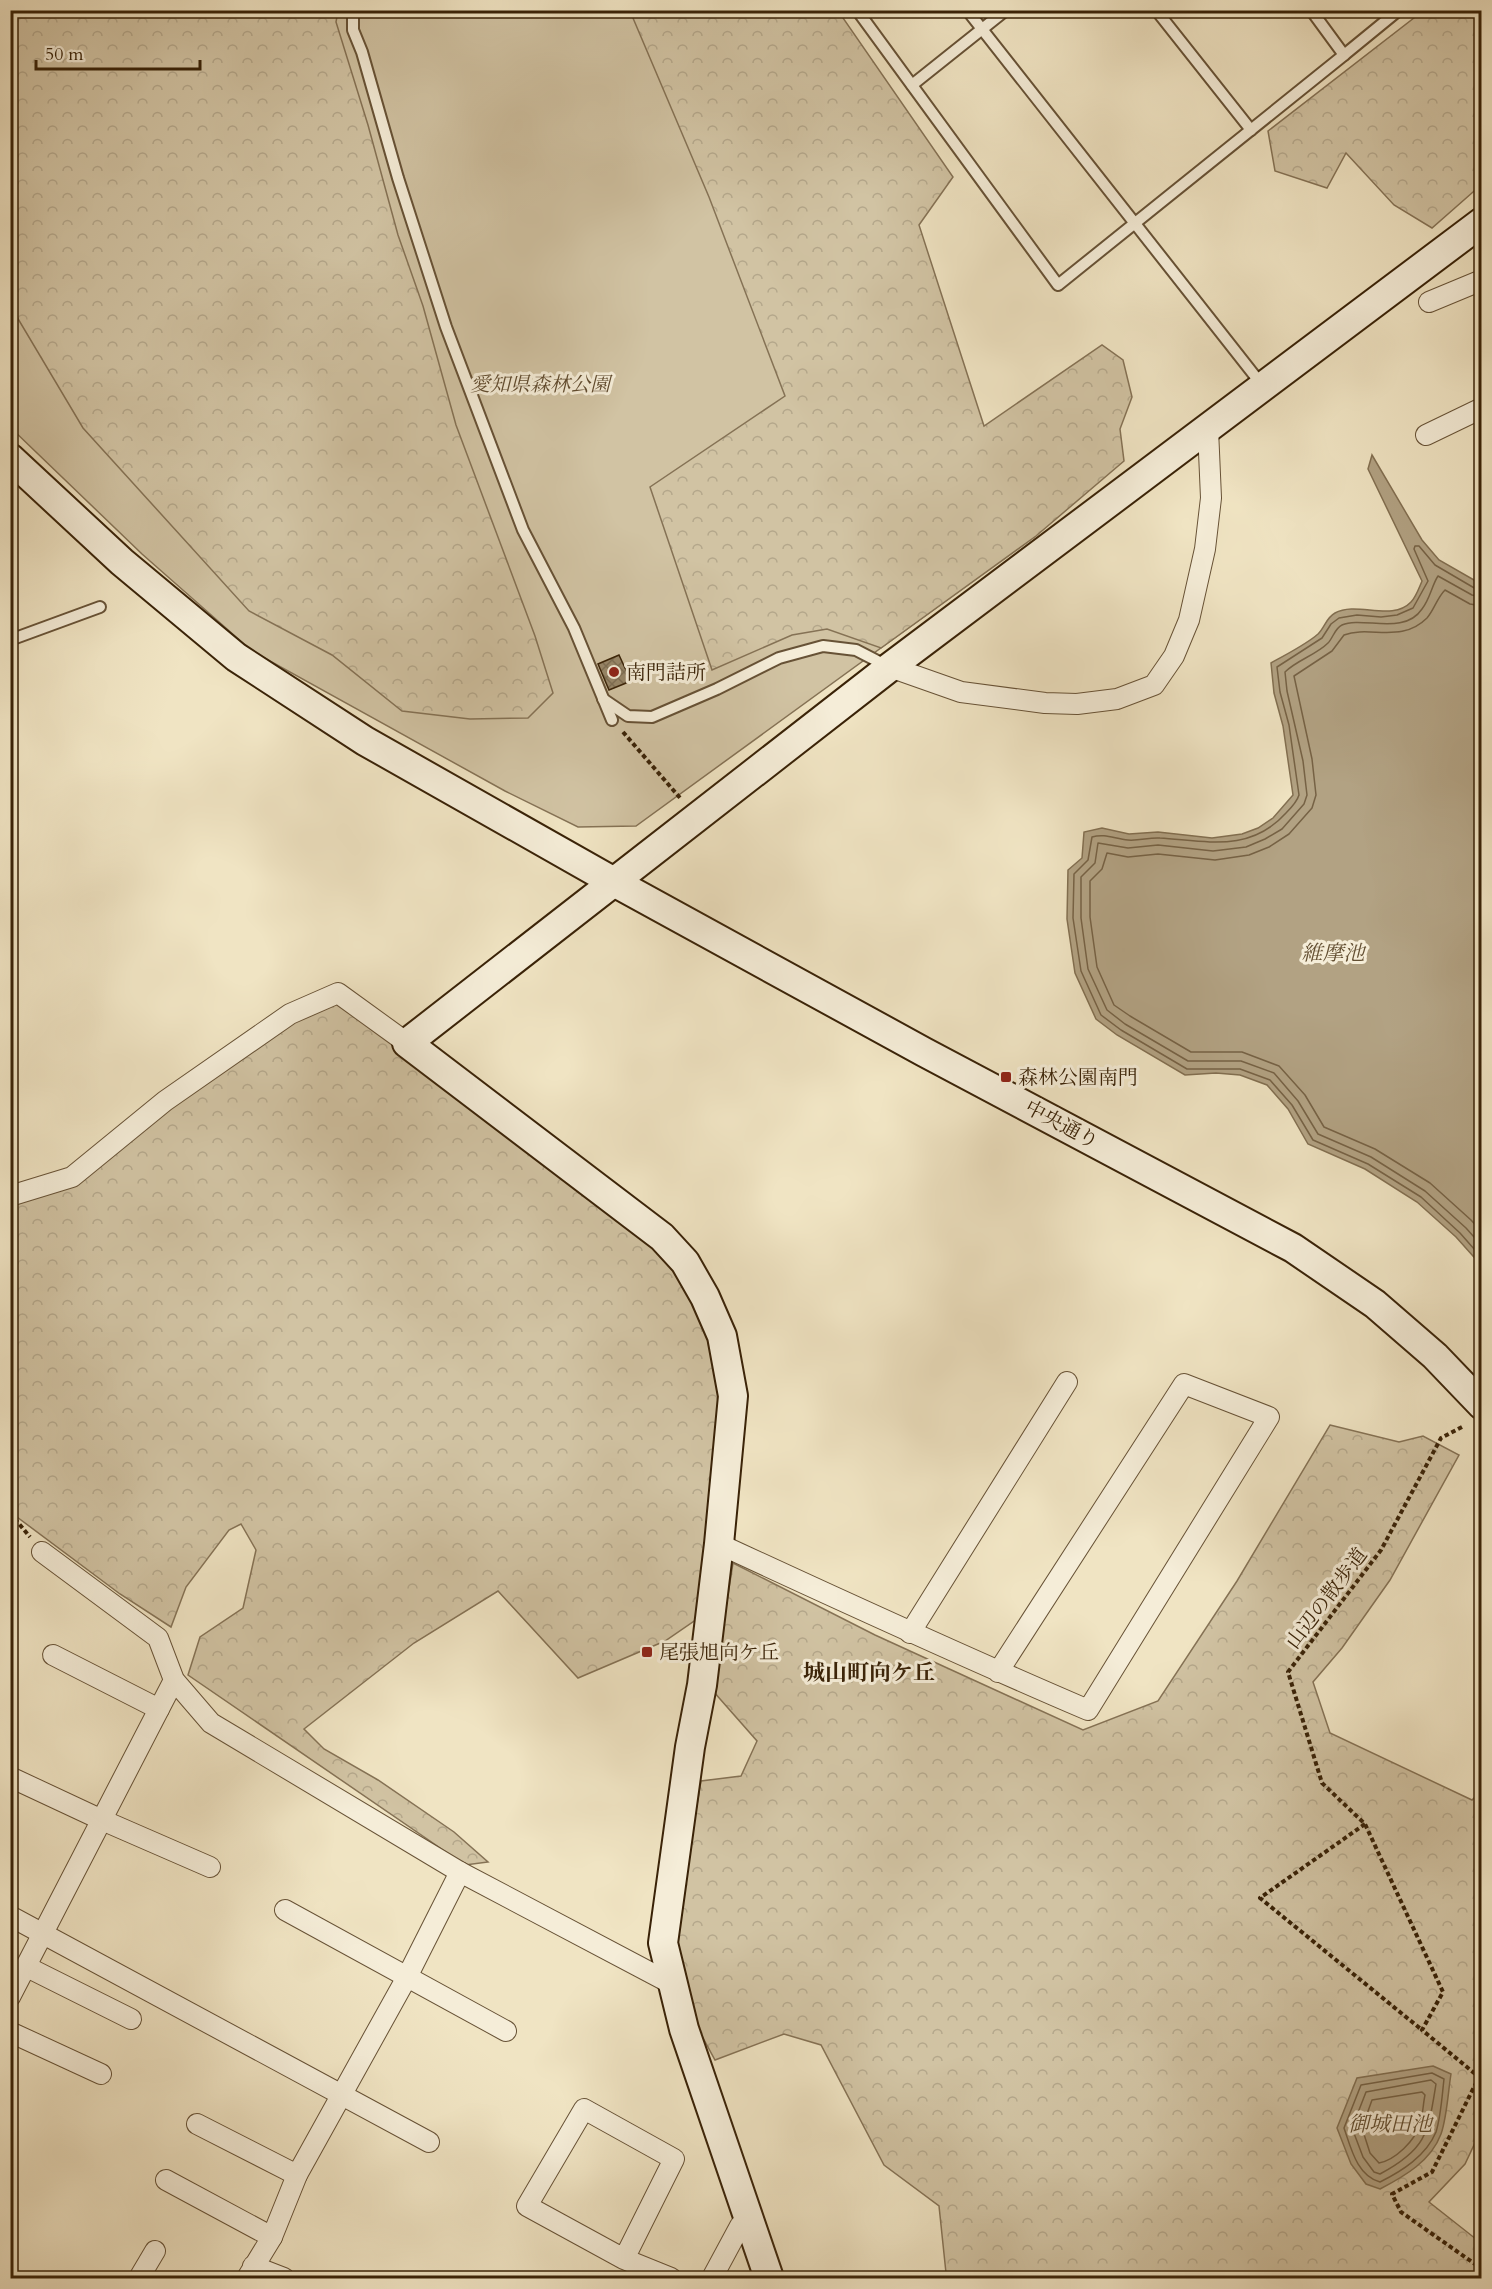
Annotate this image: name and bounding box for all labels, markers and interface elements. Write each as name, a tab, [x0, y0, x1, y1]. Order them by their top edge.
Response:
scale bar	[36, 33, 200, 71]
text: 50 m	[45, 42, 84, 67]
park label: 愛知県森林公園	[470, 371, 613, 398]
place label: 南門詰所	[626, 659, 706, 686]
marker: 南門詰所	[607, 665, 621, 679]
water label: 維摩池	[1302, 939, 1366, 968]
place label: 森林公園南門	[1018, 1064, 1138, 1091]
marker: 森林公園南門	[999, 1070, 1013, 1084]
street label: 中央通り	[1020, 1094, 1103, 1155]
street label: 山辺の散歩道	[1280, 1542, 1373, 1654]
place label: 尾張旭向ケ丘	[659, 1639, 779, 1666]
marker: 尾張旭向ケ丘	[640, 1645, 654, 1659]
district label: 城山町向ケ丘	[803, 1658, 935, 1688]
water label: 御城田池	[1348, 2110, 1434, 2139]

